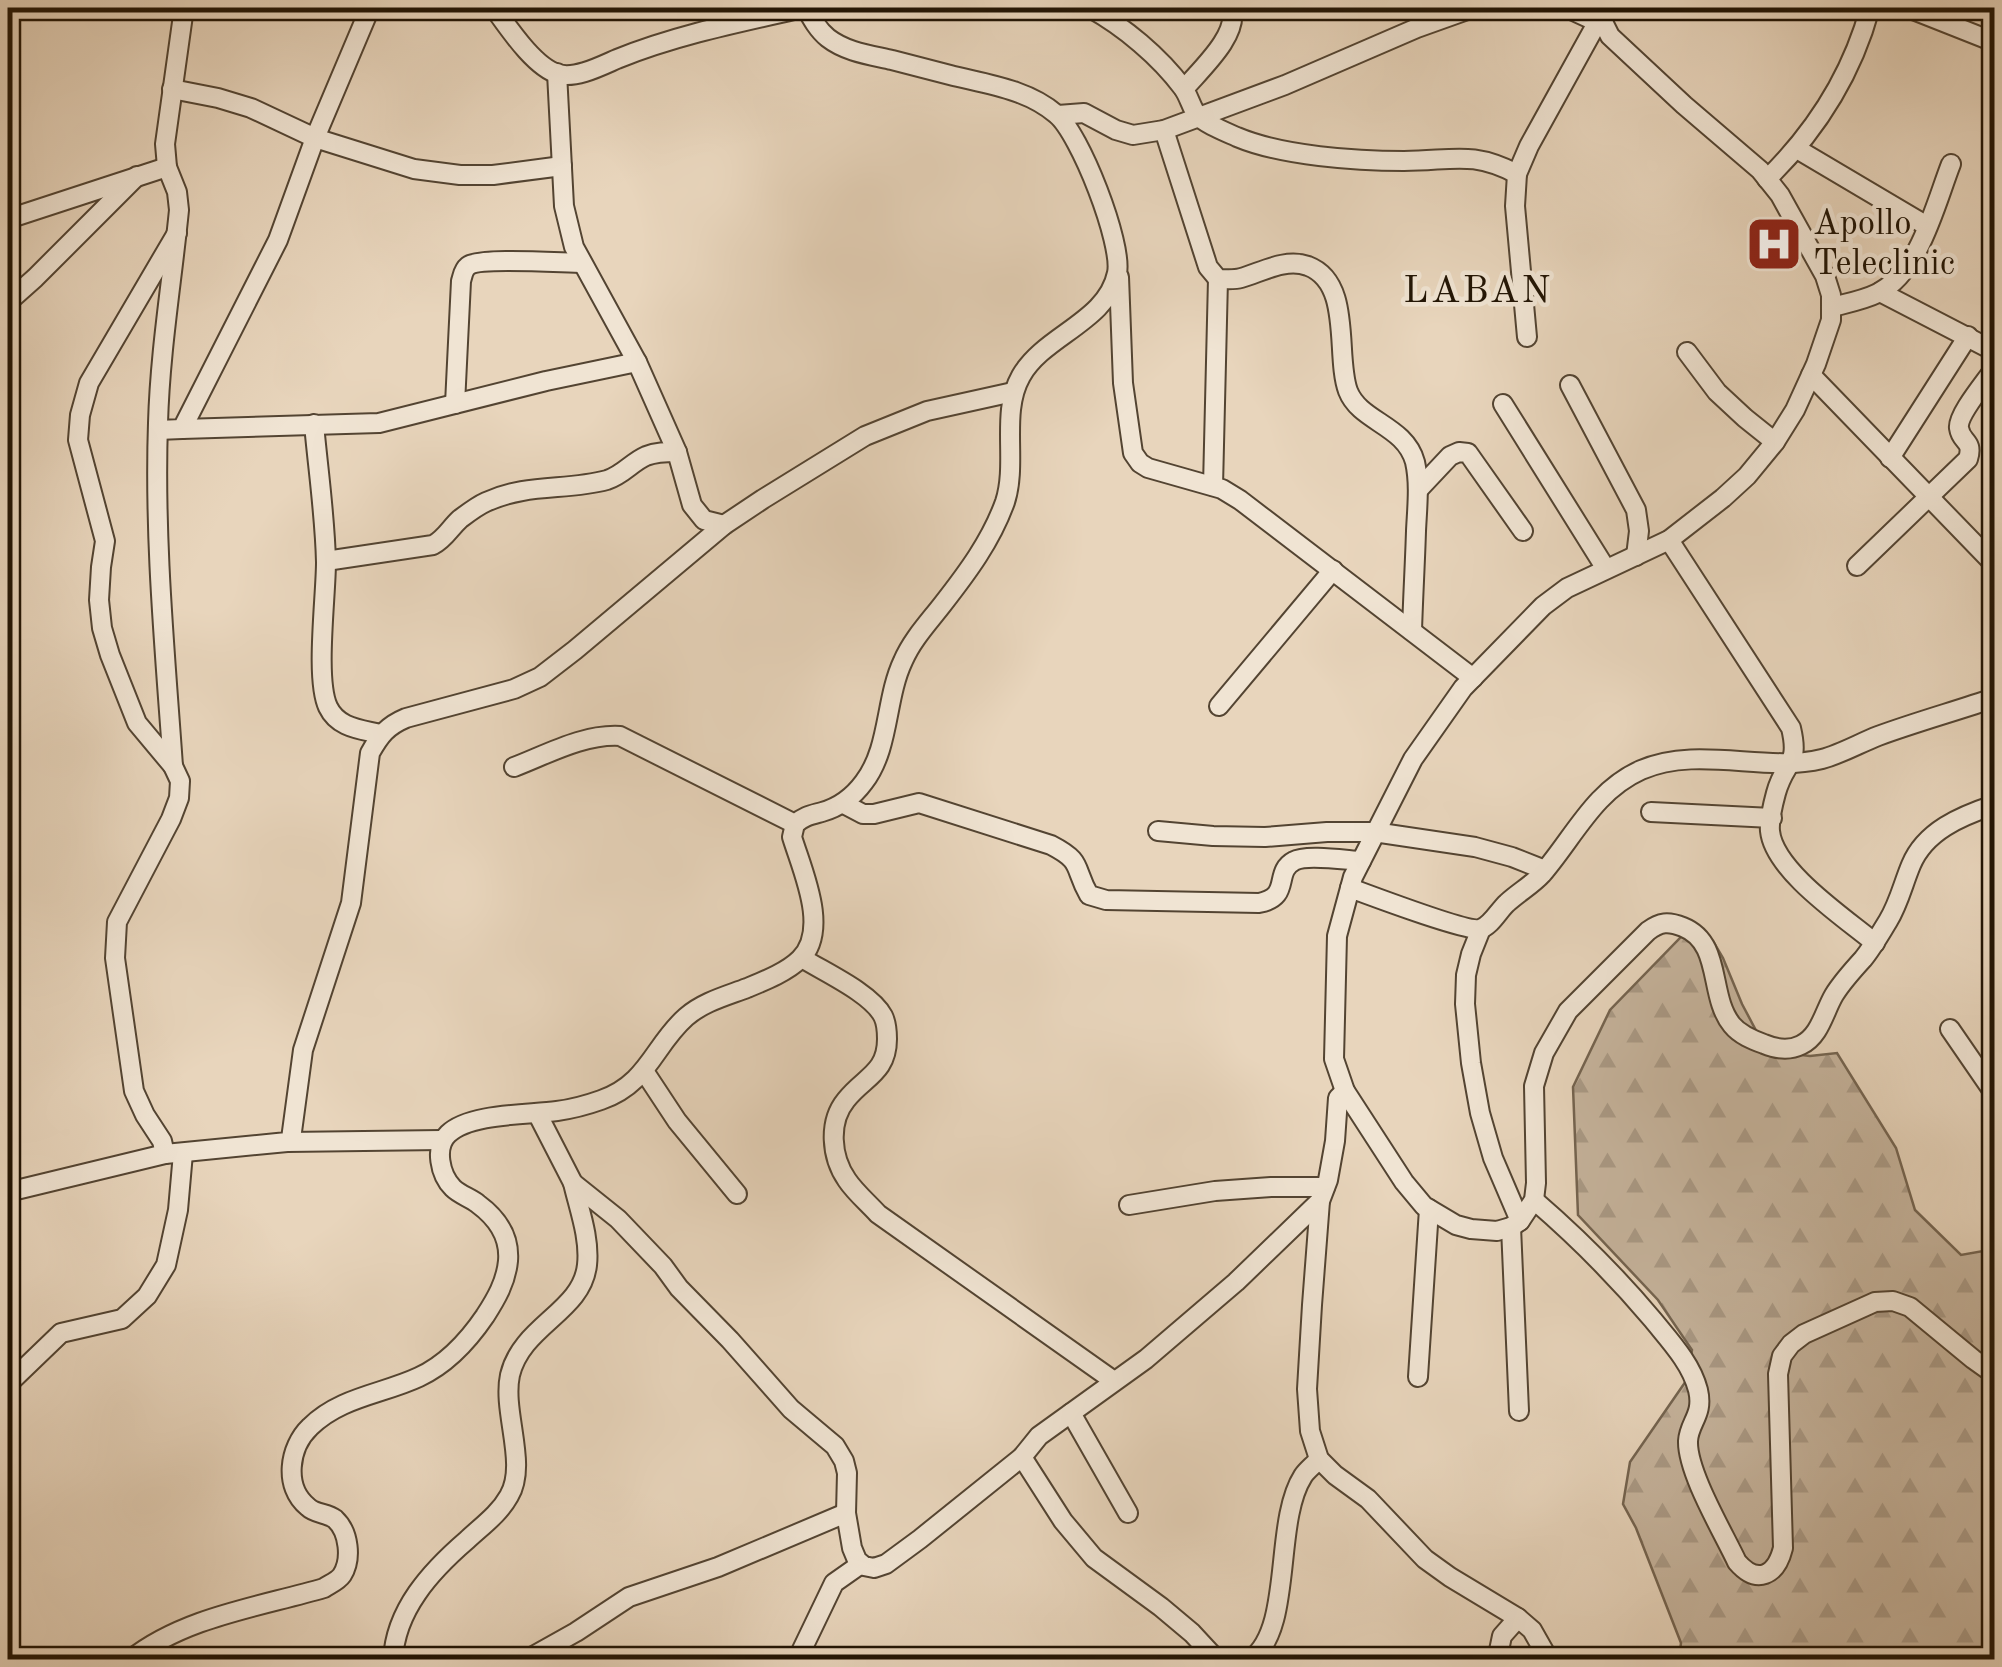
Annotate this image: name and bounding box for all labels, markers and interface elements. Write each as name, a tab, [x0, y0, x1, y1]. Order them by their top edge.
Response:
place label: Apollo Teleclinic	[1813, 207, 1955, 282]
hospital icon: Apollo Teleclinic	[1744, 214, 1804, 274]
district label: LABAN	[1403, 273, 1553, 311]

